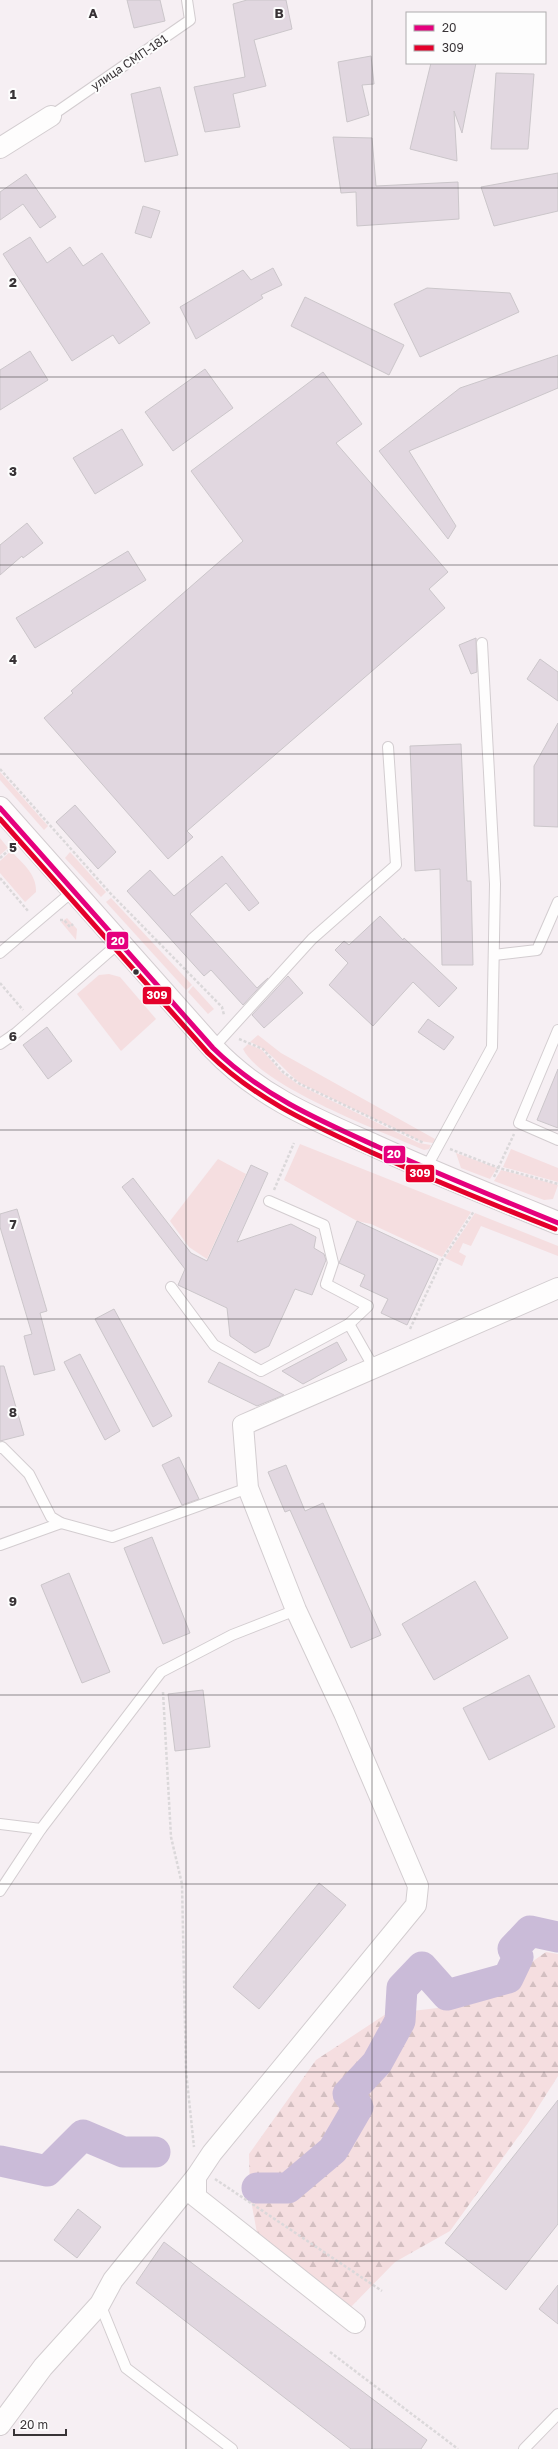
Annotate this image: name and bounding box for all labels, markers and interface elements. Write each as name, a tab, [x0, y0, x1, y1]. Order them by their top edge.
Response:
text: A	[88, 5, 98, 21]
text: B	[274, 5, 284, 21]
legend	[406, 12, 546, 64]
text: 20	[442, 20, 456, 35]
street label: улица СМП-181	[88, 31, 170, 93]
text: 309	[442, 40, 464, 55]
text: 1	[10, 86, 17, 102]
text: 2	[9, 274, 17, 290]
text: 3	[9, 463, 17, 479]
text: 4	[9, 651, 17, 667]
text: 5	[9, 839, 17, 855]
line badge: 20	[106, 931, 129, 950]
text: 20	[111, 934, 125, 947]
unlabelled marker	[131, 967, 141, 977]
line badge: 309	[142, 986, 172, 1005]
text: 309	[147, 988, 167, 1001]
text: 6	[9, 1028, 17, 1044]
line badge: 20	[383, 1145, 406, 1164]
text: 20	[387, 1147, 401, 1160]
line badge: 309	[405, 1164, 435, 1183]
text: 309	[410, 1166, 430, 1179]
text: 7	[9, 1216, 17, 1232]
text: 8	[9, 1404, 17, 1420]
text: 9	[9, 1593, 17, 1609]
scale bar	[14, 2411, 66, 2437]
text: 20 m	[20, 2417, 48, 2432]

